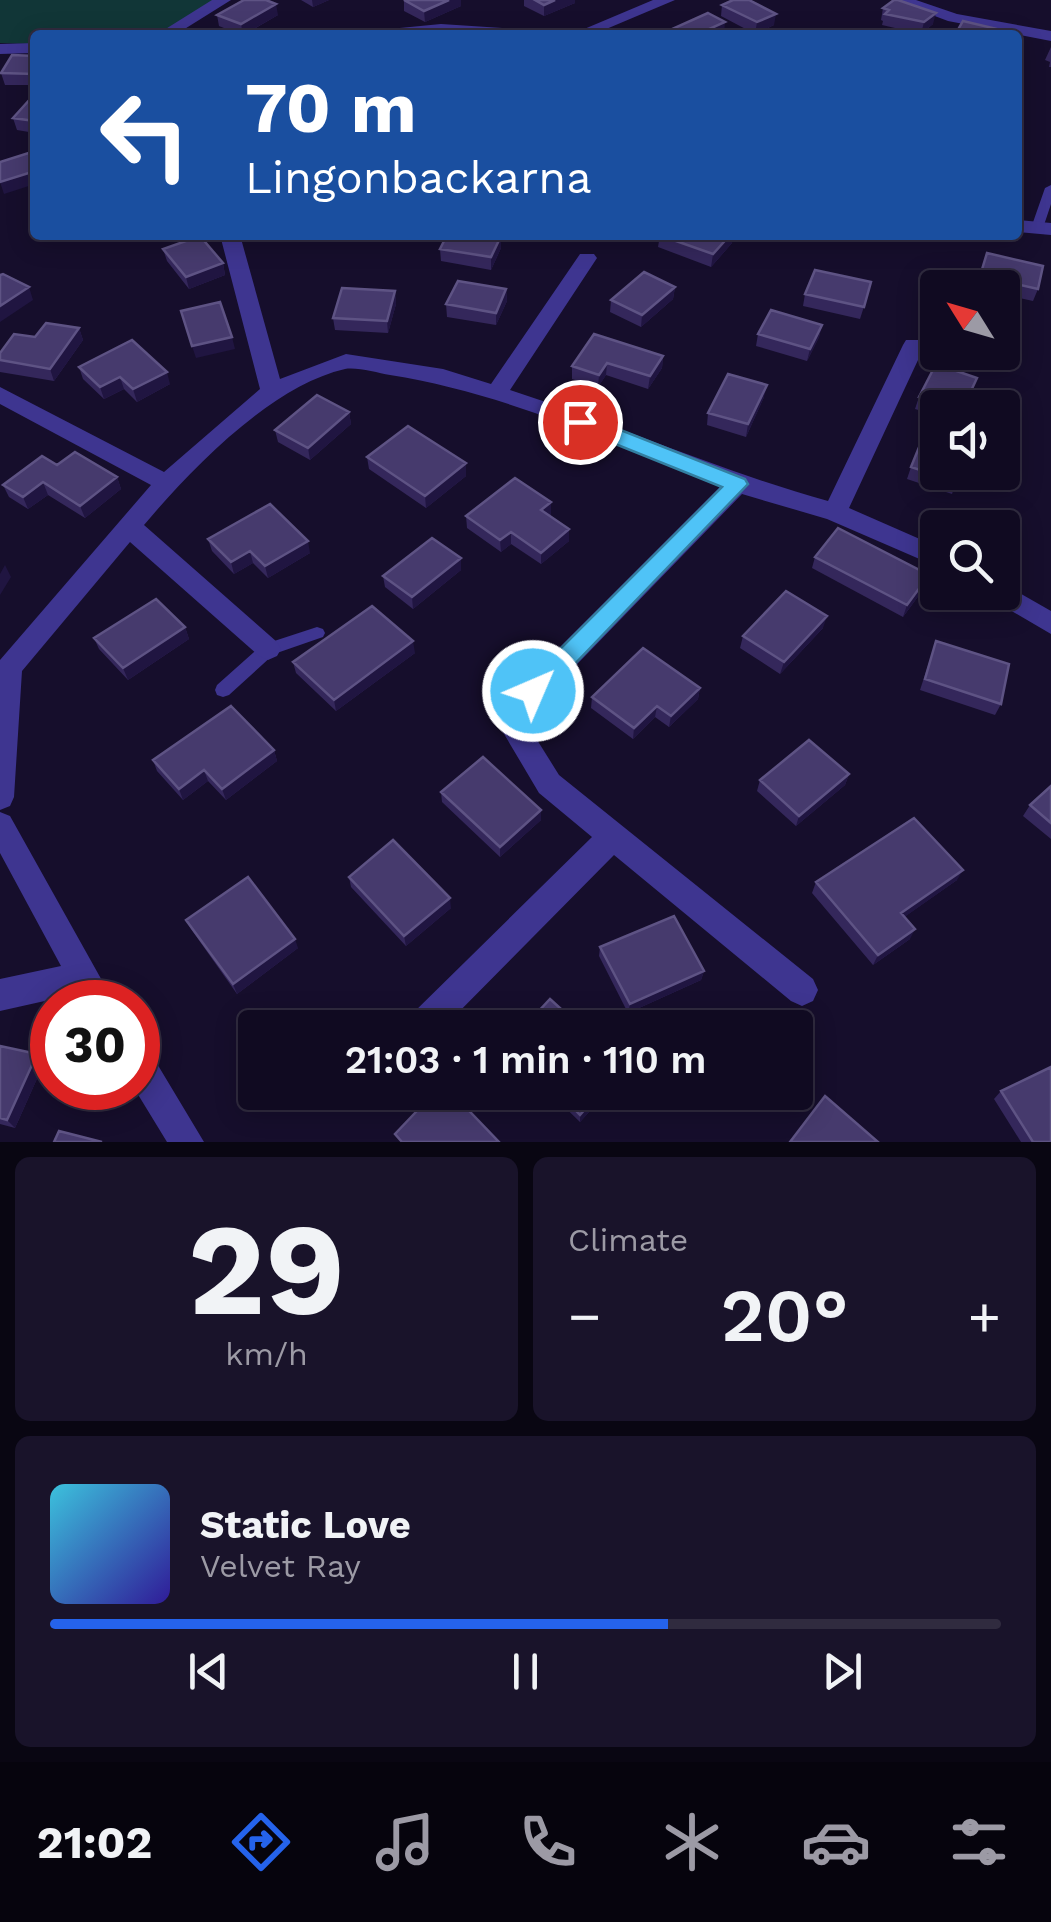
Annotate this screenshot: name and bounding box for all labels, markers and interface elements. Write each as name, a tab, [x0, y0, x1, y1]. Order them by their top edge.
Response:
text: 70 m	[245, 67, 417, 149]
icon: left	[80, 70, 210, 200]
text: Lingonbackarna	[245, 151, 592, 204]
north arrow	[920, 270, 1020, 370]
map controls	[920, 270, 1020, 610]
pin	[538, 380, 623, 465]
button: sound	[920, 390, 1020, 490]
icon: arrive	[553, 395, 608, 450]
button: search	[920, 510, 1020, 610]
position arrow	[481, 639, 585, 743]
speed limit sign: 30	[30, 980, 160, 1110]
text: 21:03 · 1 min · 110 m	[345, 1038, 706, 1082]
text: 29	[188, 1193, 345, 1346]
text: Climate	[568, 1221, 688, 1259]
text: 20°	[720, 1271, 849, 1359]
text: −	[568, 1284, 601, 1348]
text: +	[968, 1284, 1001, 1348]
text: km/h	[225, 1335, 308, 1373]
text: Static Love	[200, 1503, 411, 1547]
text: Velvet Ray	[200, 1547, 361, 1585]
icon: previous	[181, 1644, 236, 1699]
icon: pause	[498, 1644, 553, 1699]
icon: next	[815, 1644, 870, 1699]
icon: directions	[226, 1807, 296, 1877]
icon: music	[370, 1807, 440, 1877]
icon: phone	[513, 1807, 583, 1877]
icon: climate	[657, 1807, 727, 1877]
icon: car	[801, 1807, 871, 1877]
icon: filters	[944, 1807, 1014, 1877]
text: 21:02	[37, 1816, 152, 1869]

